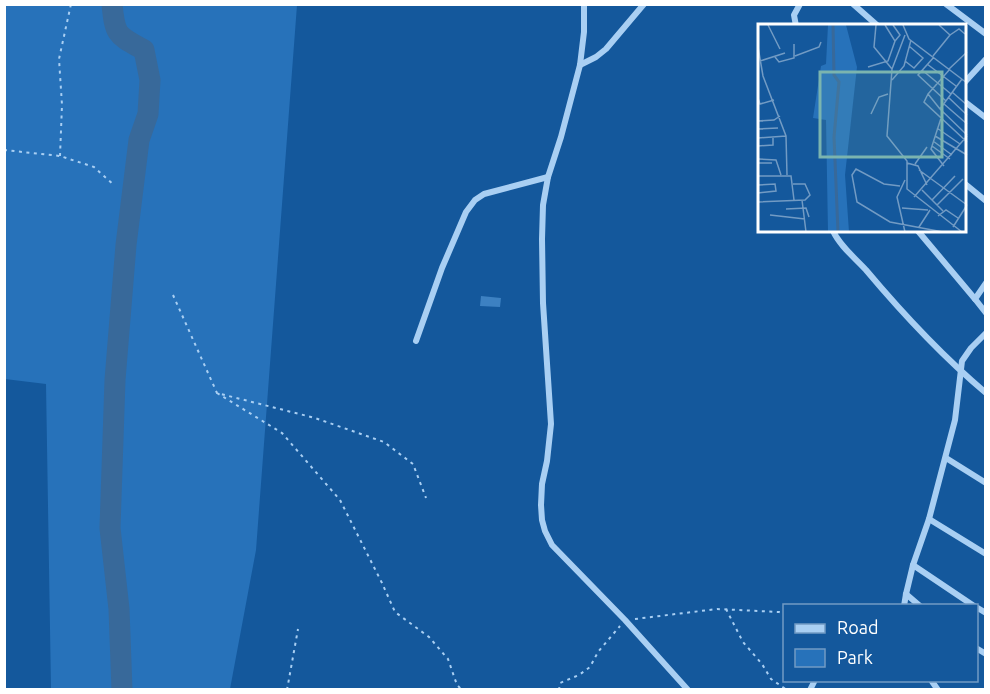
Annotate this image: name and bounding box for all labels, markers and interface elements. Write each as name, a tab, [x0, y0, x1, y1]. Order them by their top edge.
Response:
inset map	[758, 24, 966, 232]
legend	[783, 604, 978, 682]
text: Road	[837, 617, 879, 637]
text: Park	[837, 647, 873, 667]

